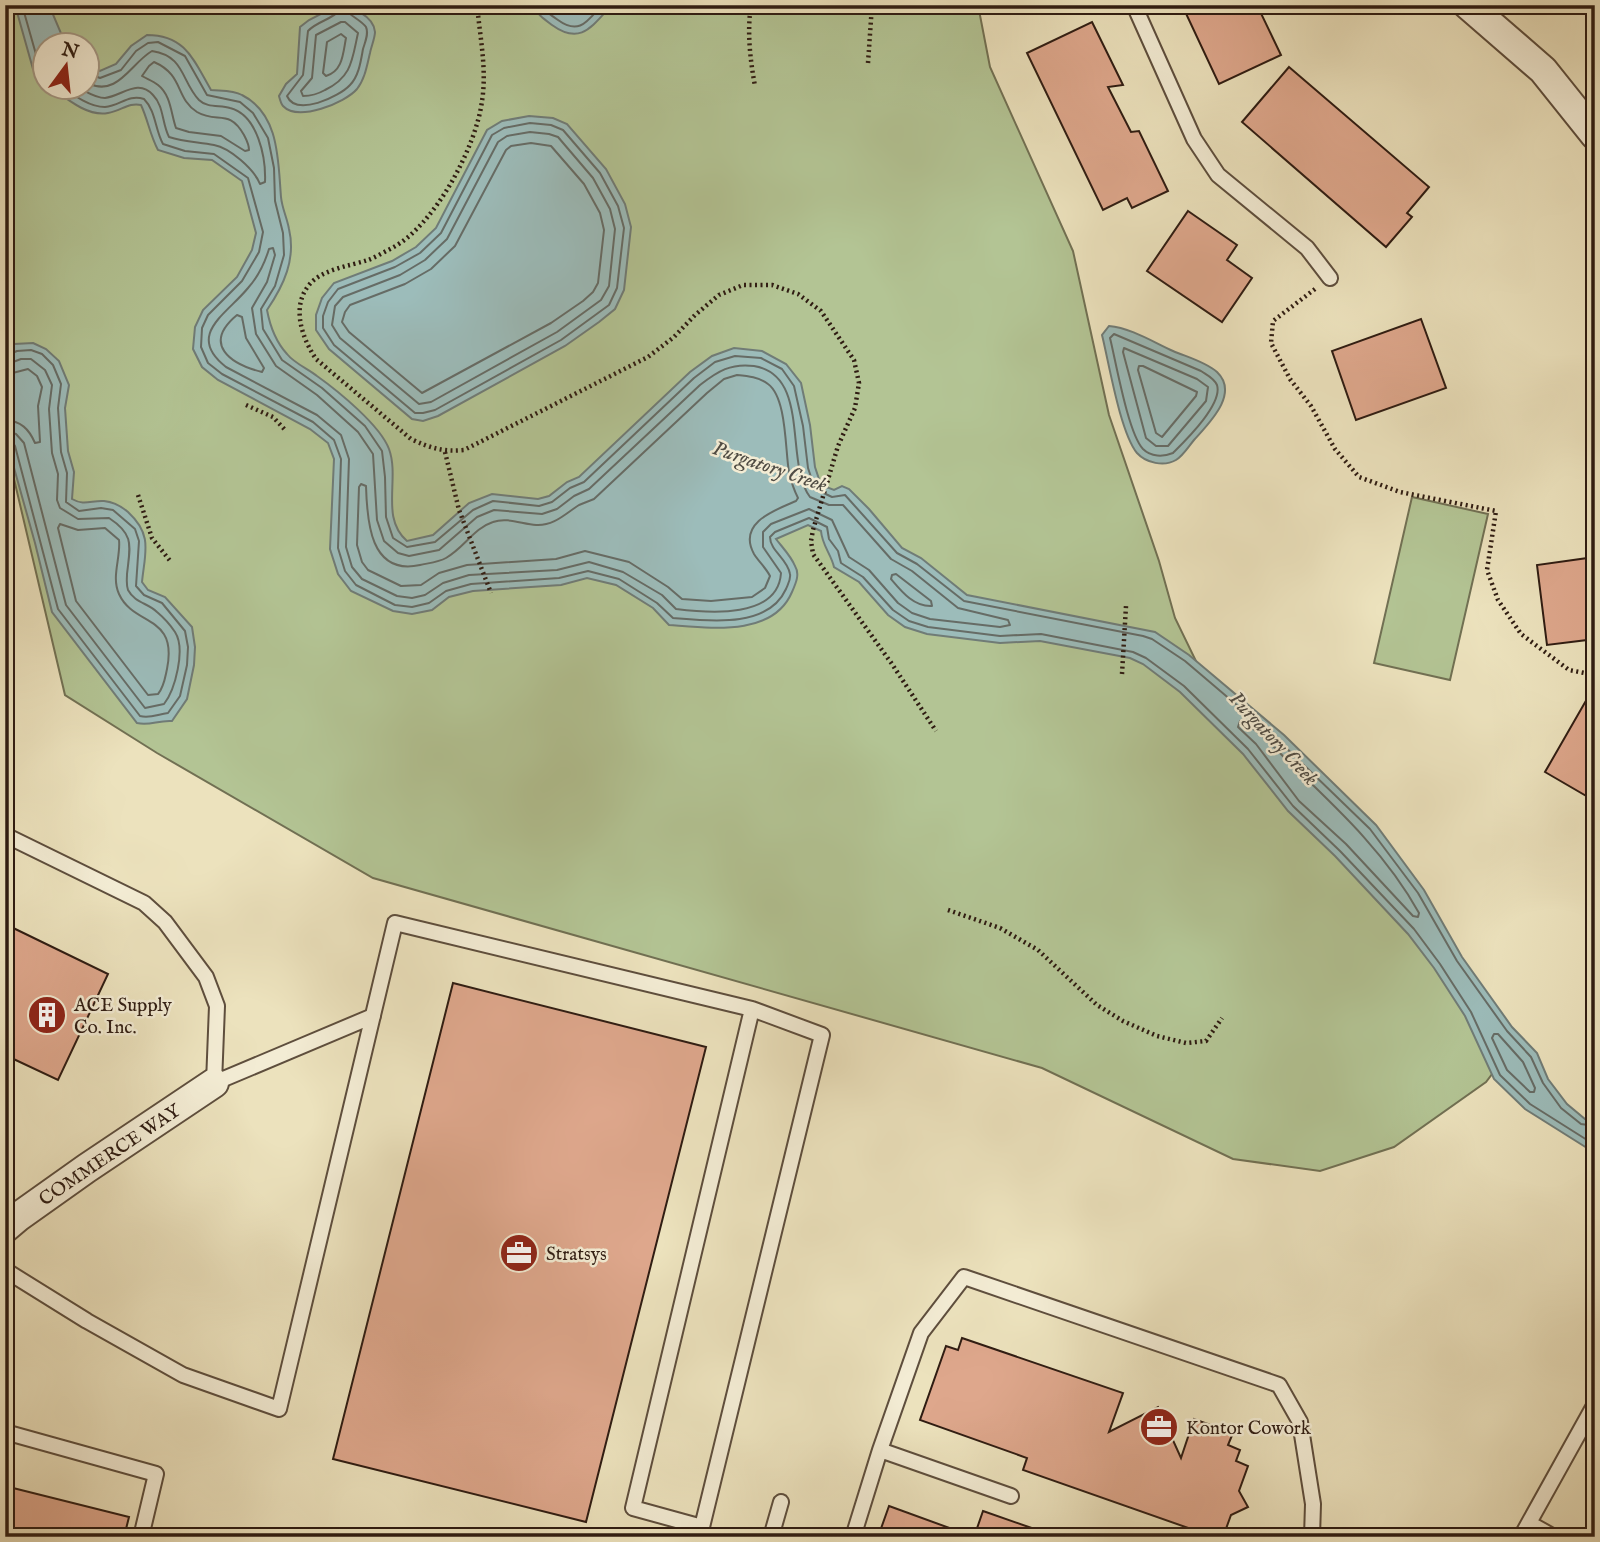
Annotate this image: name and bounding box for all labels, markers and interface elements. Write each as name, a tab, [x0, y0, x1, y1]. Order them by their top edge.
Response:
north arrow	[32, 32, 102, 102]
text: N	[58, 38, 81, 65]
water label: Purgatory Creek	[709, 435, 831, 500]
water label: Purgatory Creek	[1222, 686, 1324, 792]
building icon: ACE Supply Co. Inc.	[26, 994, 68, 1036]
place label: ACE Supply Co. Inc.	[73, 994, 173, 1040]
street label: COMMERCE WAY	[35, 1099, 186, 1212]
office icon: Stratsys	[498, 1232, 540, 1274]
place label: Stratsys	[546, 1243, 607, 1267]
office icon: Kontor Cowork	[1138, 1406, 1180, 1448]
place label: Kontor Cowork	[1186, 1417, 1312, 1441]

